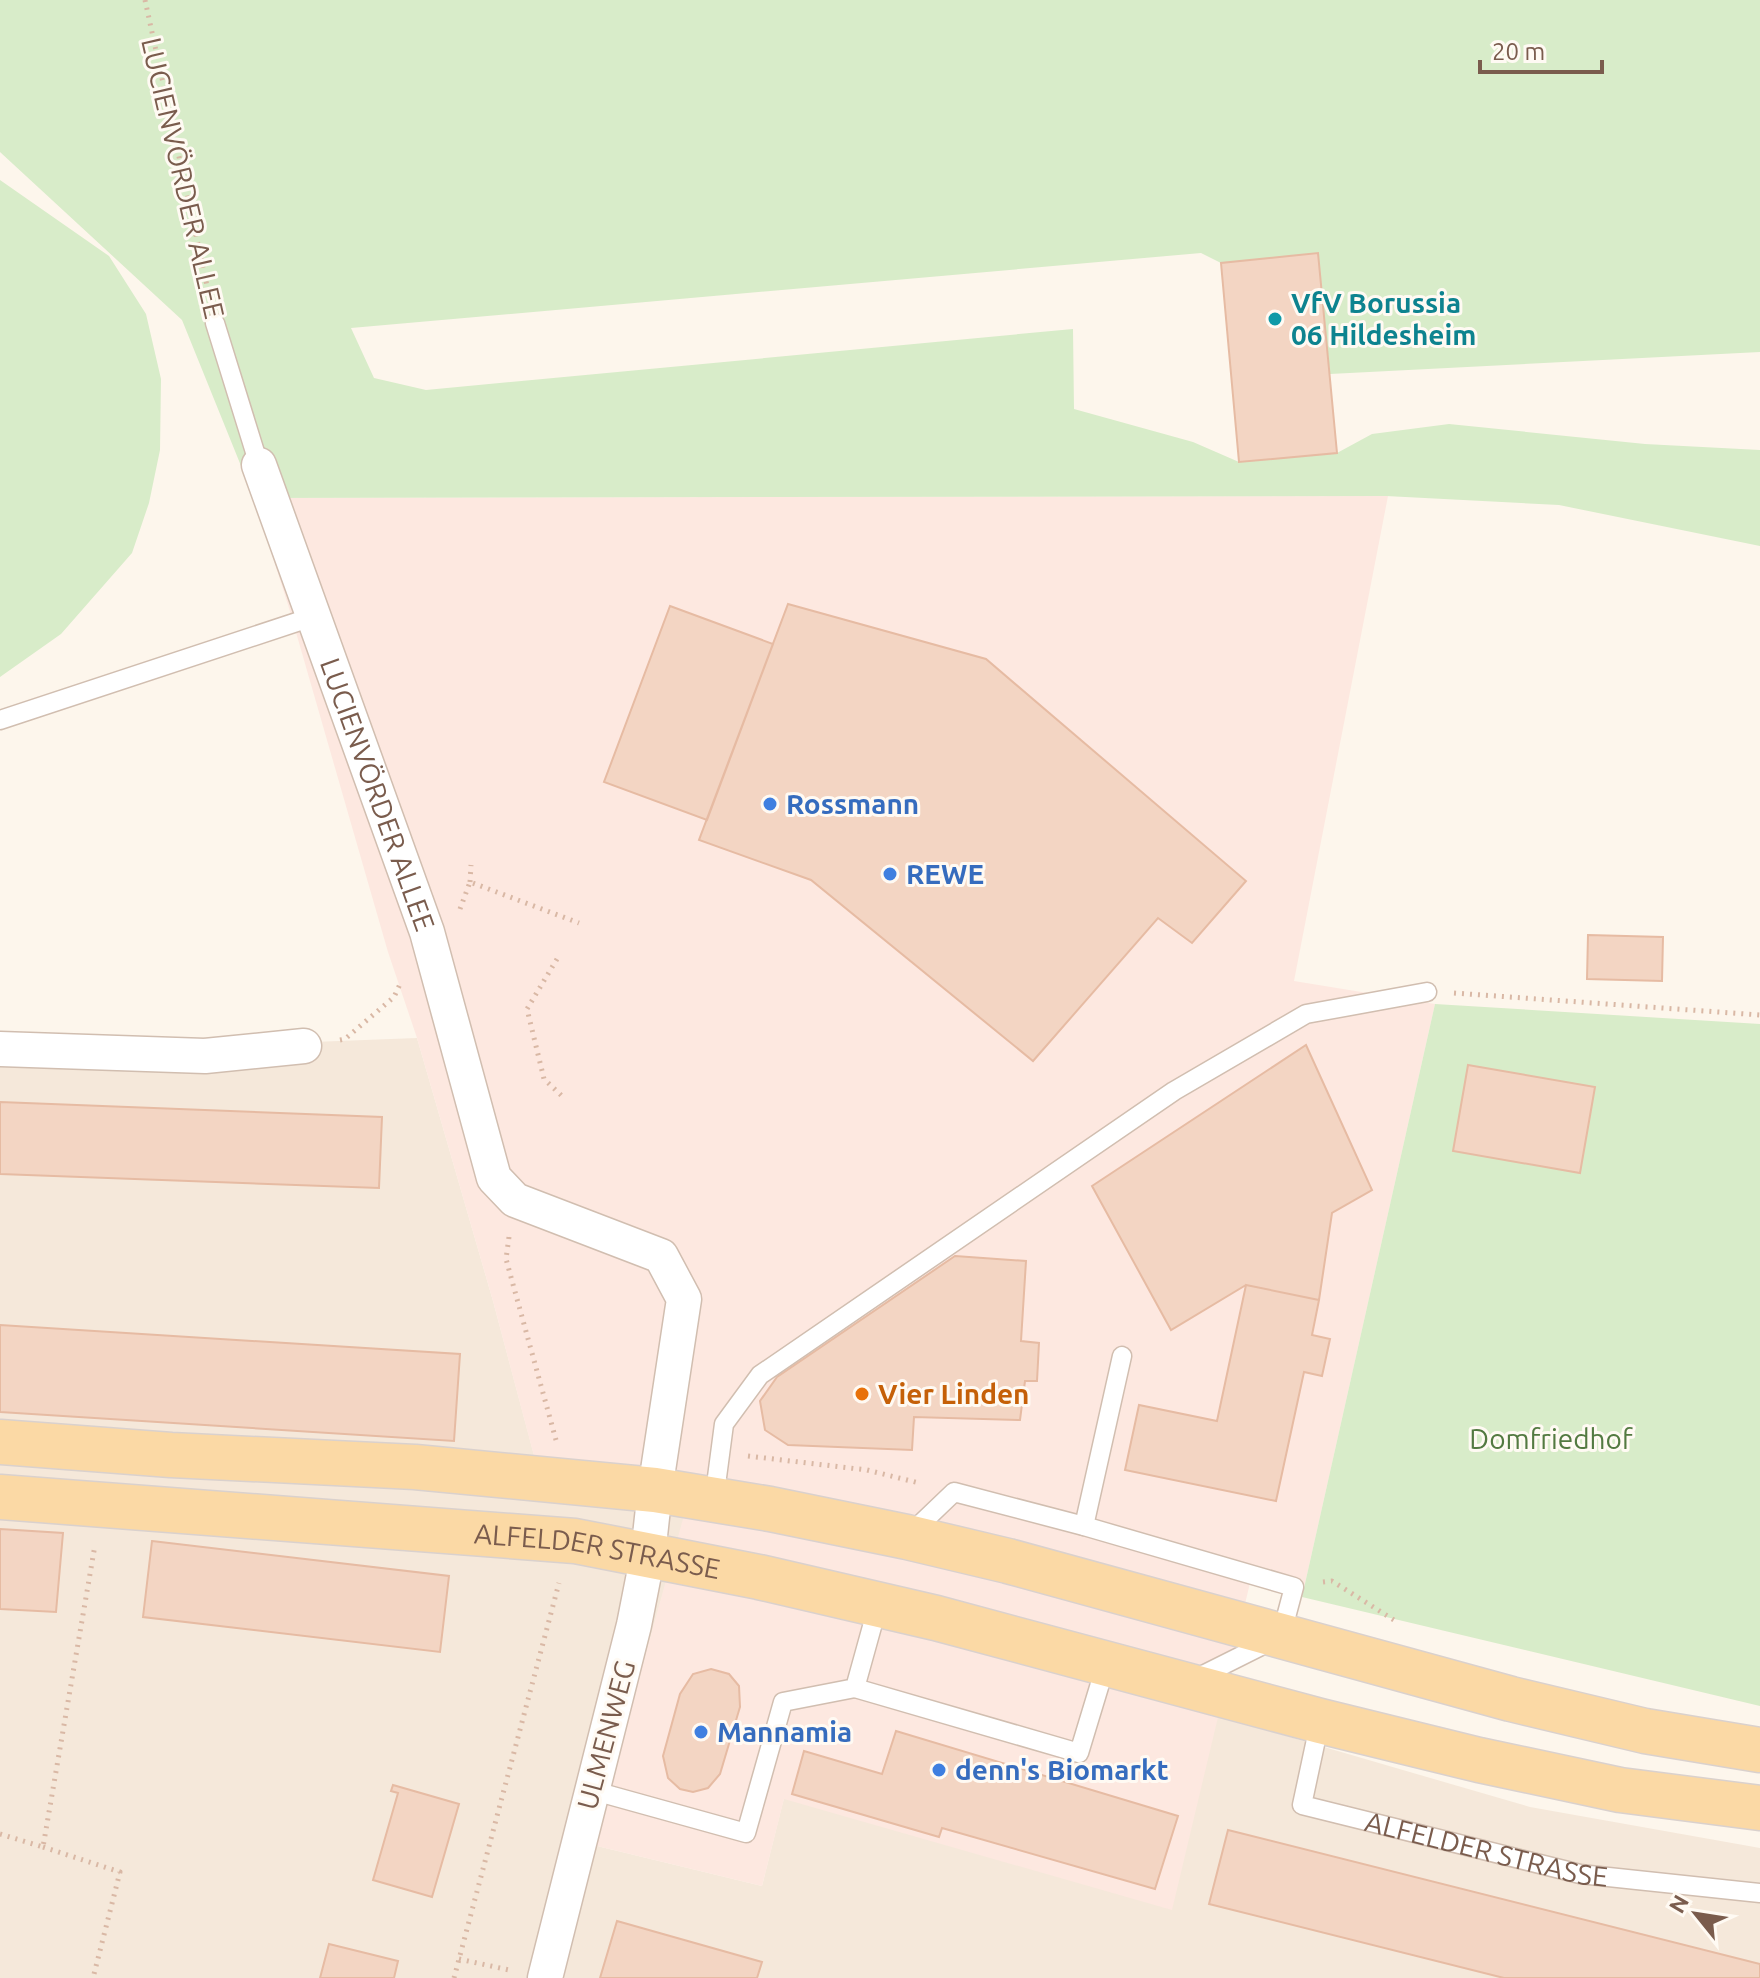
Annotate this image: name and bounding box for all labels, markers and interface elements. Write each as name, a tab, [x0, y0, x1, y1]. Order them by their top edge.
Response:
scale bar	[1480, 24, 1602, 74]
street label: LUCIENVÖRDER ALLEE	[136, 34, 231, 321]
text: 20 m	[1492, 38, 1545, 65]
place label: VfV Borussia 06 Hildesheim	[1291, 287, 1476, 350]
marker: VfV Borussia 06 Hildesheim	[1266, 310, 1284, 328]
street label: LUCIENVÖRDER ALLEE	[315, 654, 441, 935]
place label: Rossmann	[786, 788, 919, 819]
marker: Rossmann	[761, 795, 779, 813]
place label: REWE	[906, 858, 984, 889]
marker: REWE	[881, 865, 899, 883]
place label: Vier Linden	[878, 1378, 1029, 1409]
marker: Vier Linden	[853, 1385, 871, 1403]
park label: Domfriedhof	[1469, 1423, 1633, 1454]
street label: ALFELDER STRASSE	[473, 1517, 723, 1584]
street label: ULMENWEG	[571, 1657, 640, 1813]
place label: Mannamia	[717, 1716, 852, 1747]
marker: Mannamia	[692, 1723, 710, 1741]
place label: denn's Biomarkt	[955, 1754, 1169, 1785]
marker: denn's Biomarkt	[930, 1761, 948, 1779]
street label: ALFELDER STRASSE	[1362, 1805, 1610, 1892]
north arrow	[1656, 1874, 1736, 1954]
text: N	[1663, 1890, 1693, 1917]

